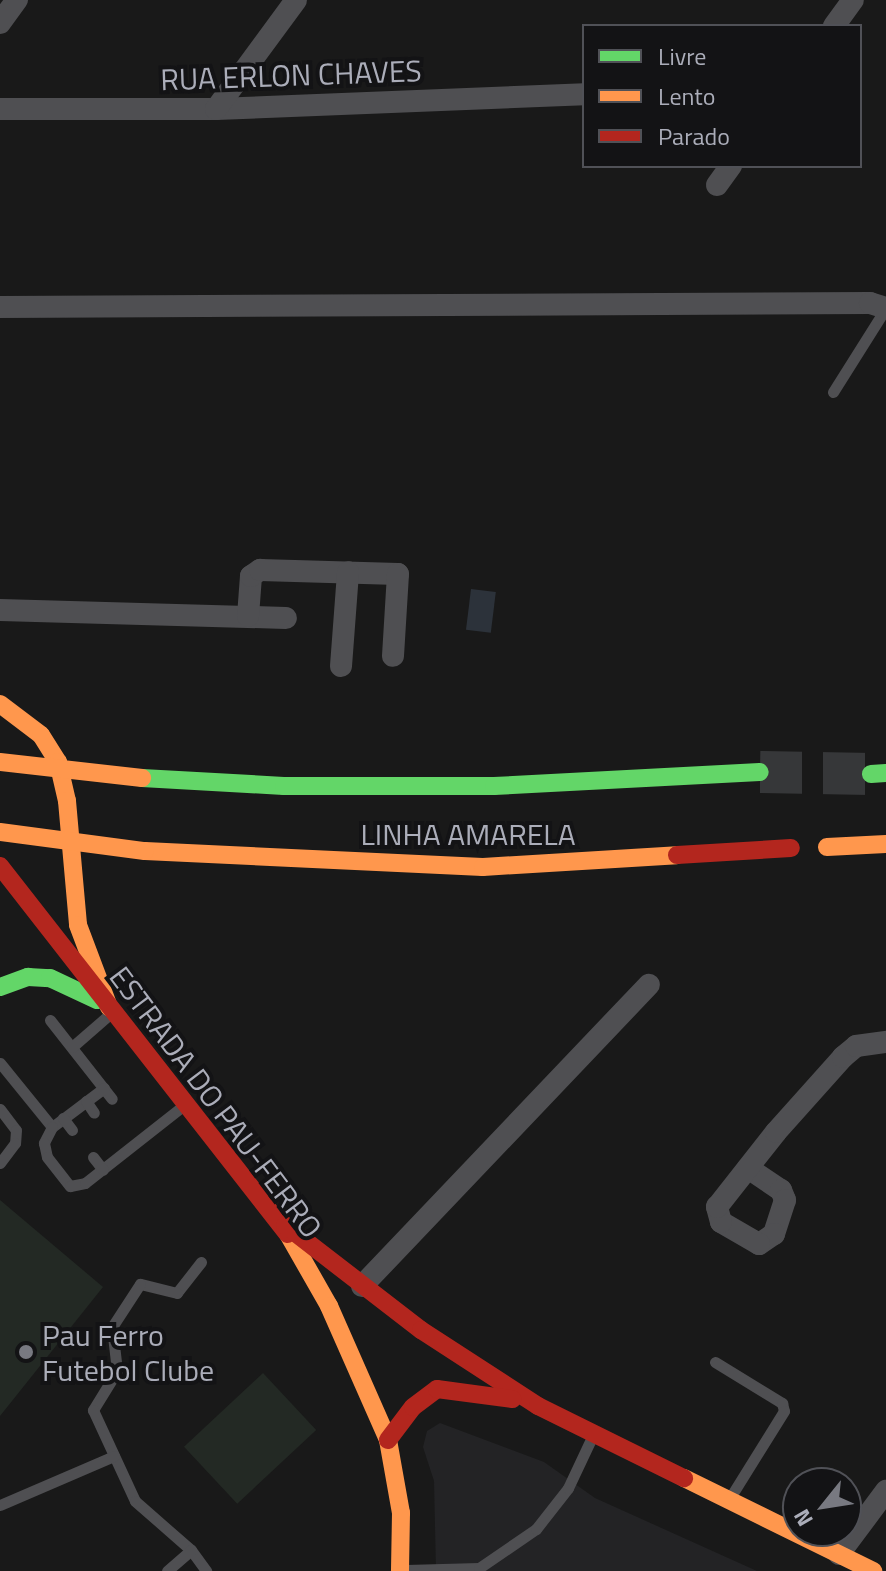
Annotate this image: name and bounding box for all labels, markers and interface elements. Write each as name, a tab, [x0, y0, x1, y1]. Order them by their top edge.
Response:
legend	[582, 24, 862, 168]
text: Livre	[658, 38, 706, 74]
street label: RUA ERLON CHAVES	[160, 52, 422, 98]
text: Lento	[658, 78, 715, 114]
text: Parado	[658, 118, 730, 154]
street label: LINHA AMARELA	[360, 816, 576, 852]
street label: ESTRADA DO PAU-FERRO	[102, 959, 330, 1245]
place label: Pau Ferro Futebol Clube	[42, 1317, 214, 1388]
marker: Pau Ferro Futebol Clube	[17, 1343, 35, 1361]
north arrow	[782, 1467, 862, 1547]
text: N	[784, 1503, 821, 1533]

